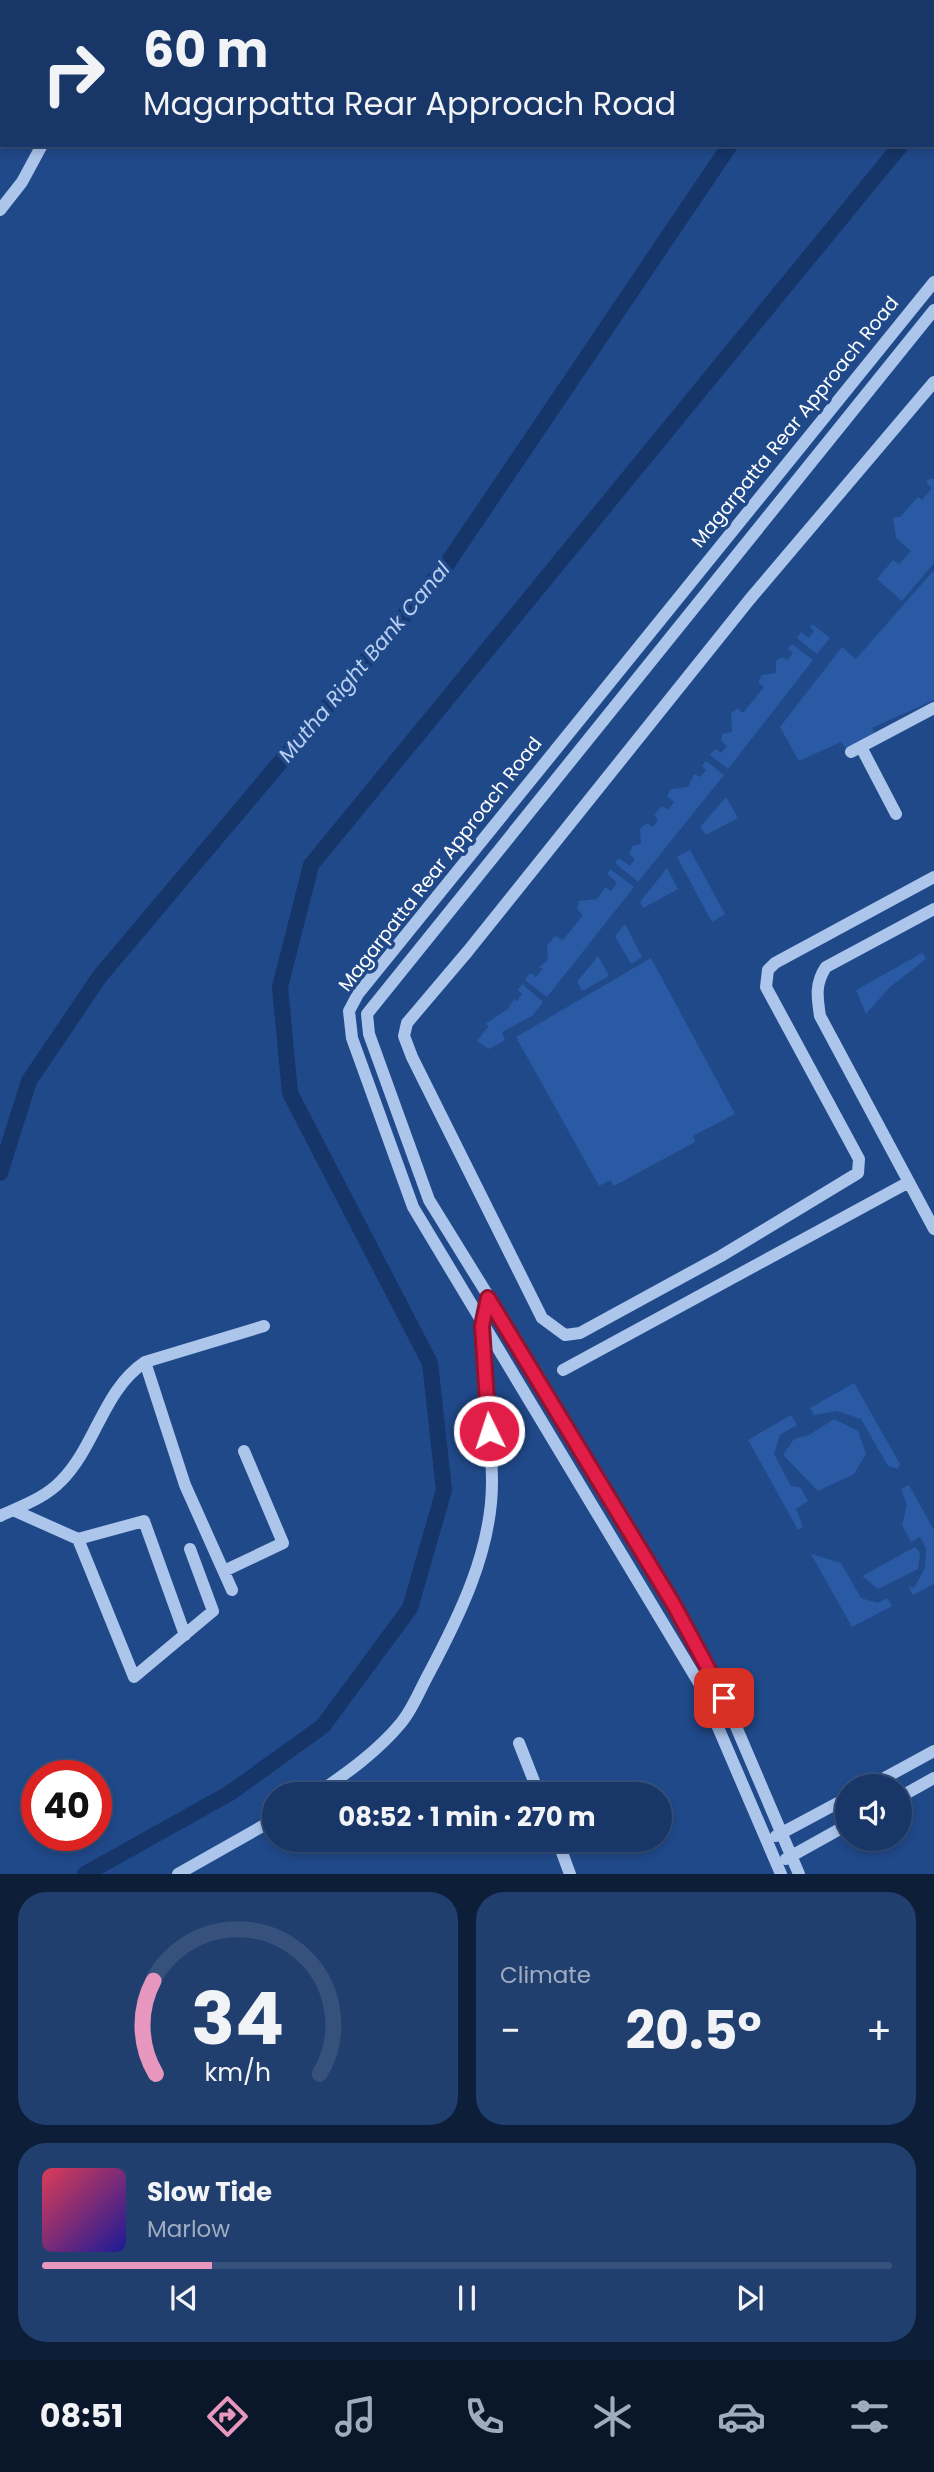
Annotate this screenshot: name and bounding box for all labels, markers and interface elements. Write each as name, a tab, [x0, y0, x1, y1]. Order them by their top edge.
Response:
text: 60 m	[143, 16, 268, 84]
icon: right	[28, 28, 119, 119]
text: Magarpatta Rear Approach Road	[143, 81, 676, 126]
street label: Magarpatta Rear Approach Road	[685, 291, 905, 553]
water label: Mutha Right Bank Canal	[271, 555, 457, 768]
street label: Magarpatta Rear Approach Road	[332, 731, 548, 997]
position arrow	[452, 1394, 526, 1468]
pin	[694, 1668, 754, 1728]
icon: arrive	[705, 1679, 743, 1717]
speed limit sign: 40	[21, 1760, 112, 1851]
map controls	[835, 1774, 912, 1851]
button: sound	[835, 1774, 912, 1851]
text: 08:52 · 1 min · 270 m	[338, 1799, 596, 1835]
text: Climate	[500, 1959, 591, 1991]
text: 34	[191, 1969, 285, 2070]
text: 20.5°	[625, 1994, 762, 2067]
text: −	[500, 2004, 521, 2057]
text: +	[866, 2004, 892, 2057]
text: km/h	[205, 2055, 271, 2090]
text: Slow Tide	[147, 2174, 272, 2210]
text: Marlow	[147, 2213, 230, 2245]
icon: previous	[165, 2279, 203, 2317]
icon: pause	[448, 2279, 486, 2317]
icon: next	[731, 2279, 769, 2317]
icon: directions	[203, 2392, 252, 2441]
icon: music	[331, 2392, 380, 2441]
icon: phone	[460, 2392, 509, 2441]
icon: climate	[588, 2392, 637, 2441]
icon: car	[717, 2392, 766, 2441]
icon: filters	[845, 2392, 894, 2441]
text: 08:51	[40, 2393, 123, 2438]

